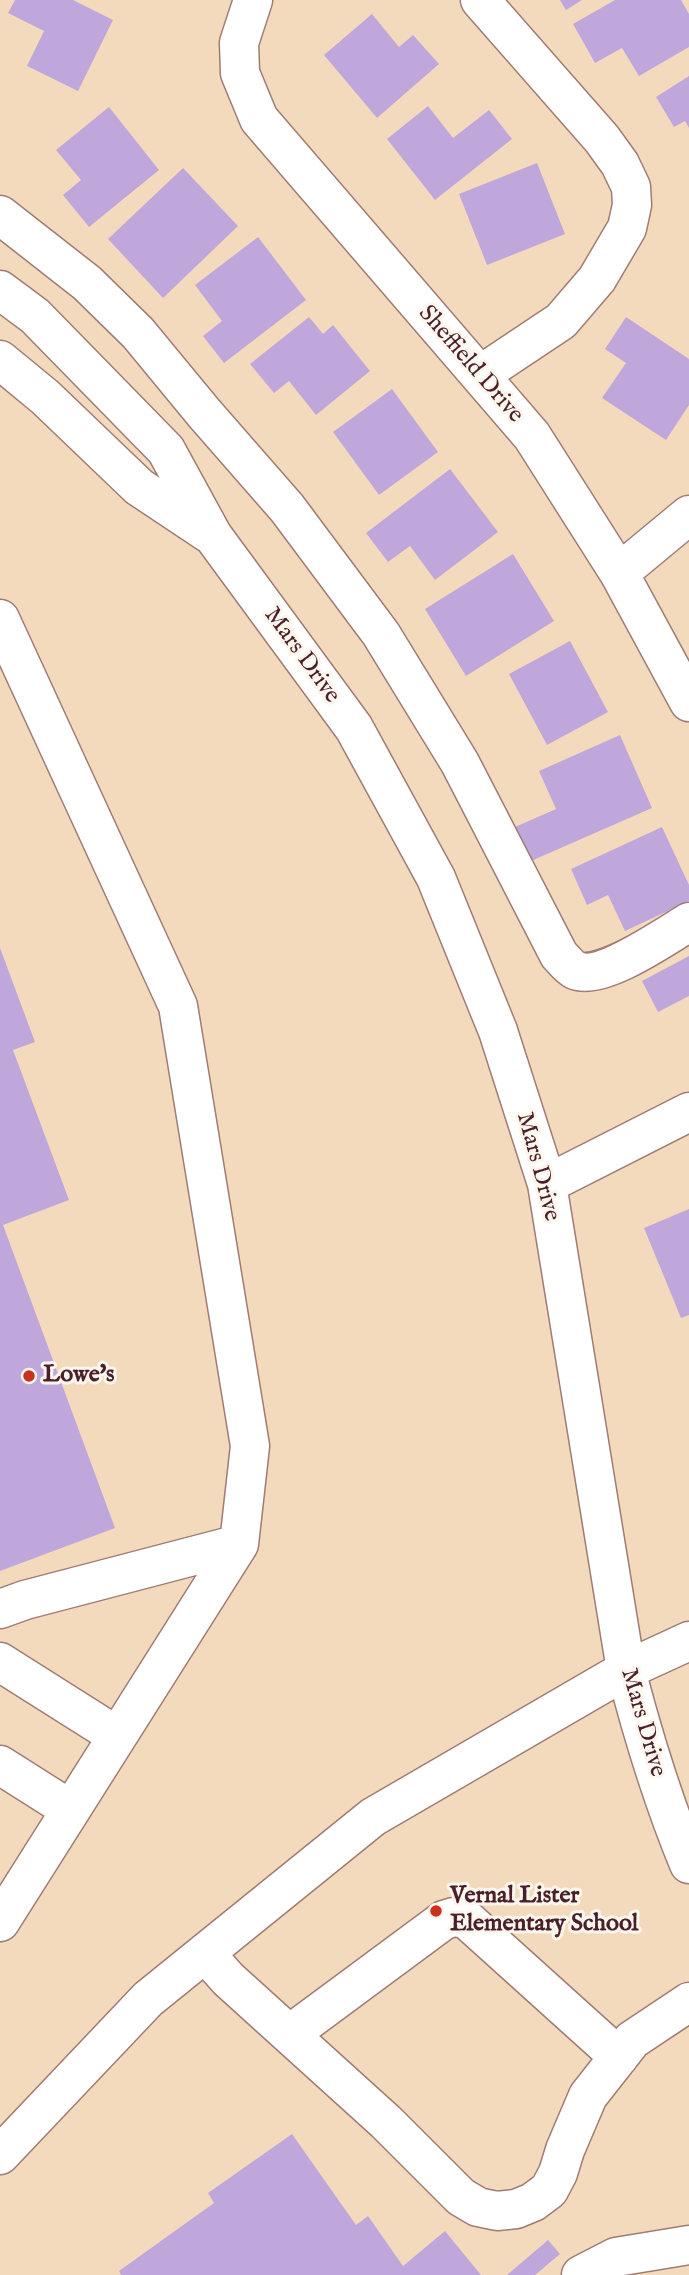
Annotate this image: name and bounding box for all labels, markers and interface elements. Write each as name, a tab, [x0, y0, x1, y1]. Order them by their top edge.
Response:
street label: Sheffield Drive	[411, 300, 529, 430]
street label: Mars Drive	[257, 603, 345, 709]
street label: Mars Drive	[509, 1110, 565, 1224]
place label: Lowe's	[43, 1362, 115, 1390]
marker: Lowe's	[21, 1368, 37, 1384]
street label: Mars Drive	[613, 1666, 671, 1780]
place label: Vernal Lister Elementary School	[450, 1883, 638, 1939]
marker: Vernal Lister Elementary School	[428, 1903, 444, 1919]

